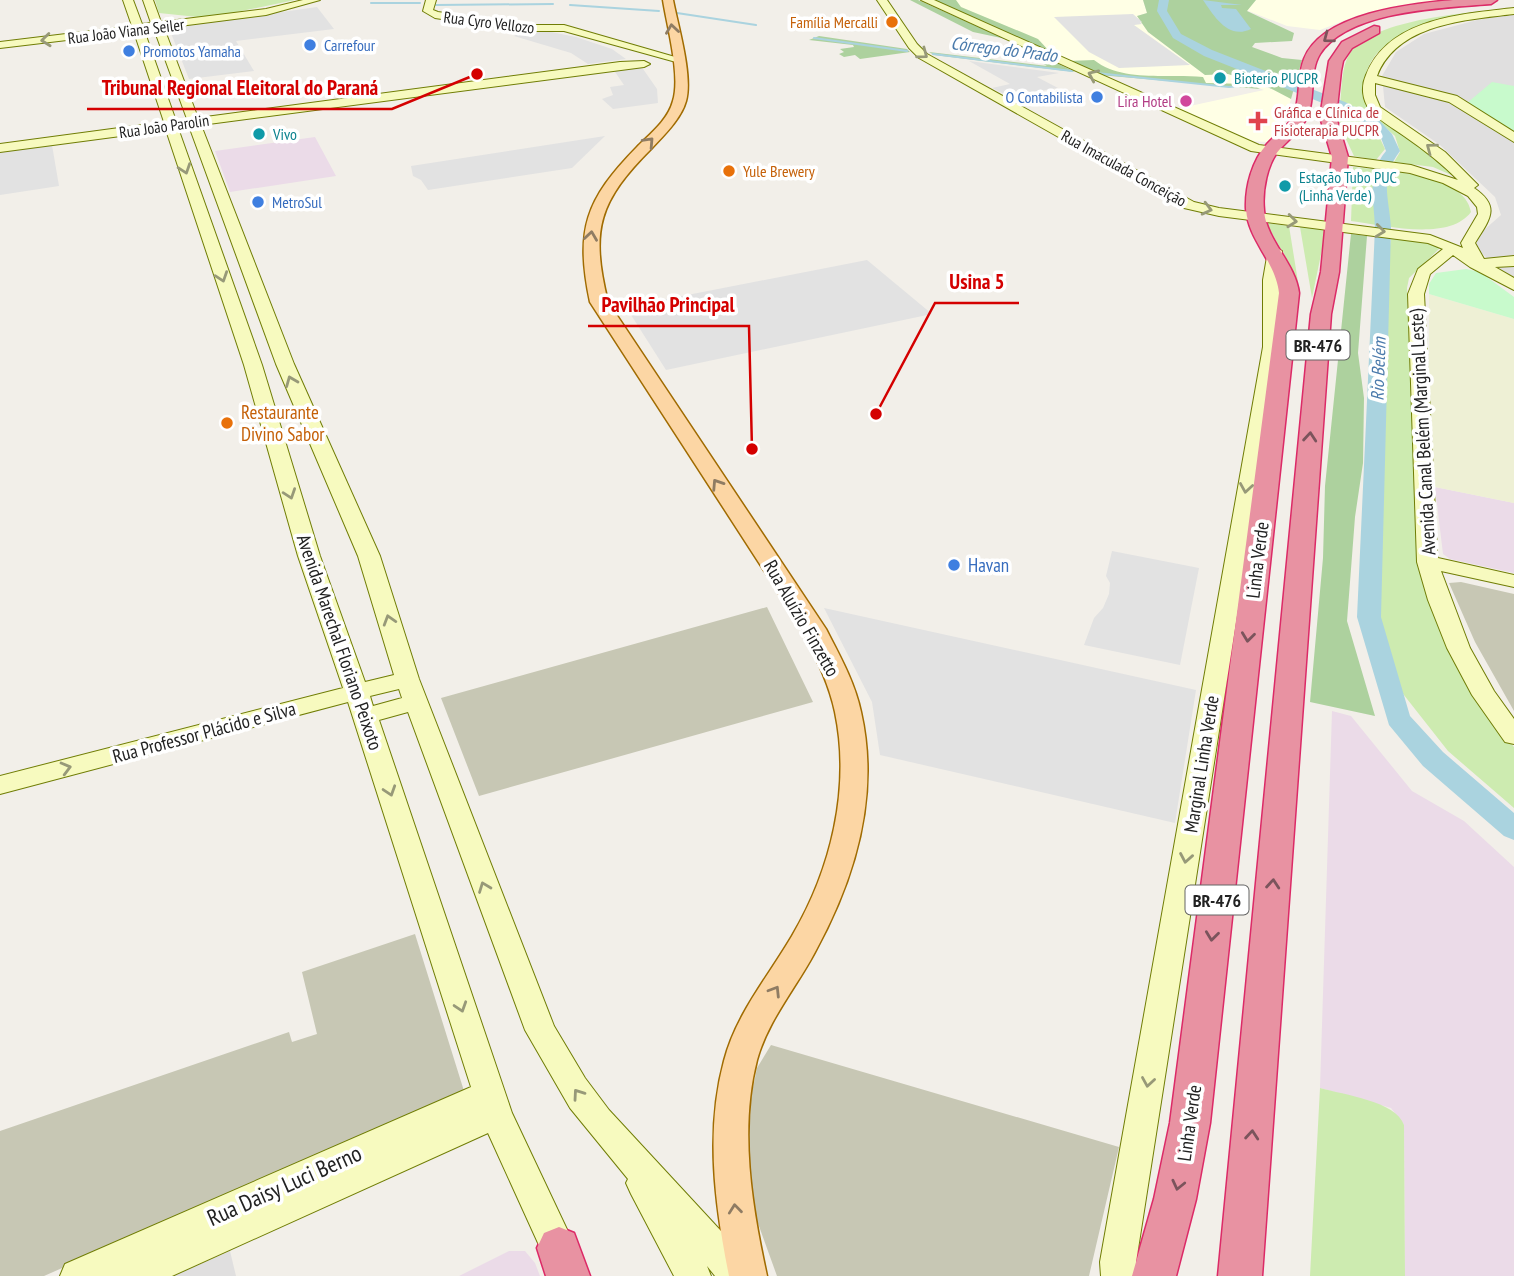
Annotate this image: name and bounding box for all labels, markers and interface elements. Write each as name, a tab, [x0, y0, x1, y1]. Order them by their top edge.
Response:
street label: Rua Cyro Vellozo	[442, 7, 536, 38]
place label: Família Mercalli	[790, 12, 878, 32]
street label: Rua João Viana Seiler	[67, 14, 186, 48]
marker: Família Mercalli	[884, 14, 900, 30]
one-way arrow	[665, 24, 680, 35]
one-way arrow	[1324, 30, 1336, 43]
water label: Córrego do Prado	[950, 31, 1060, 67]
one-way arrow	[40, 32, 51, 47]
place label: Carrefour	[324, 35, 376, 55]
marker: Carrefour	[302, 37, 318, 53]
place label: Promotos Yamaha	[143, 41, 241, 61]
marker: Promotos Yamaha	[121, 43, 137, 59]
one-way arrow	[916, 46, 928, 58]
callout: Tribunal Regional Eleitoral do Paraná	[87, 67, 392, 109]
place label: Bioterio PUCPR	[1234, 68, 1319, 88]
one-way arrow	[1087, 69, 1100, 83]
marker: Bioterio PUCPR	[1212, 70, 1228, 86]
text: Tribunal Regional Eleitoral do Paraná	[102, 74, 379, 101]
place label: O Contabilista	[1005, 87, 1083, 107]
marker: O Contabilista	[1089, 89, 1105, 105]
place label: Lira Hotel	[1118, 91, 1172, 111]
marker: Lira Hotel	[1178, 93, 1194, 109]
place label: Gráfica e Clínica de Fisioterapia PUCPR	[1274, 102, 1380, 140]
street label: Rua João Parolin	[118, 110, 210, 142]
marker: Gráfica e Clínica de Fisioterapia PUCPR	[1248, 111, 1268, 131]
place label: Vivo	[272, 124, 297, 144]
street label: Rua Imaculada Conceição	[1058, 125, 1190, 211]
marker: Vivo	[251, 126, 267, 142]
one-way arrow	[641, 137, 654, 150]
one-way arrow	[1426, 144, 1439, 157]
place label: Yule Brewery	[743, 161, 815, 181]
one-way arrow	[177, 162, 191, 175]
marker: Yule Brewery	[721, 163, 737, 179]
place label: Estação Tubo PUC (Linha Verde)	[1299, 167, 1397, 205]
marker: Estação Tubo PUC (Linha Verde)	[1277, 178, 1293, 194]
place label: MetroSul	[272, 192, 322, 212]
marker: MetroSul	[250, 194, 266, 210]
one-way arrow	[1201, 201, 1213, 215]
one-way arrow	[1287, 213, 1298, 228]
one-way arrow	[1374, 223, 1386, 238]
one-way arrow	[583, 230, 598, 241]
callout: Usina 5	[935, 261, 1019, 303]
text: Usina 5	[949, 268, 1005, 295]
one-way arrow	[214, 271, 228, 283]
callout: Pavilhão Principal	[588, 284, 749, 326]
text: Pavilhão Principal	[601, 291, 736, 318]
street label: Avenida Canal Belém (Marginal Leste)	[1404, 308, 1440, 556]
road number: BR-476	[1286, 330, 1350, 360]
water label: Rio Belém	[1365, 336, 1391, 401]
one-way arrow	[286, 376, 300, 388]
place label: Restaurante Divino Sabor	[241, 400, 325, 446]
marker: Restaurante Divino Sabor	[219, 415, 235, 431]
one-way arrow	[1302, 432, 1317, 443]
one-way arrow	[713, 479, 726, 492]
one-way arrow	[1239, 483, 1254, 494]
one-way arrow	[282, 488, 296, 500]
street label: Linha Verde	[1240, 520, 1274, 600]
street label: Avenida Marechal Floriano Peixoto	[292, 531, 388, 753]
place label: Havan	[968, 553, 1009, 577]
street label: Rua Aluízio Finzetto	[759, 555, 845, 681]
marker: Havan	[946, 557, 962, 573]
one-way arrow	[382, 614, 397, 626]
one-way arrow	[1240, 631, 1255, 643]
street label: Marginal Linha Verde	[1178, 694, 1224, 834]
street label: Rua Professor Plácido e Silva	[110, 696, 298, 768]
one-way arrow	[60, 762, 72, 776]
one-way arrow	[382, 784, 396, 796]
one-way arrow	[1179, 852, 1194, 864]
one-way arrow	[1265, 878, 1280, 889]
one-way arrow	[479, 882, 493, 894]
road number: BR-476	[1186, 886, 1248, 915]
one-way arrow	[1205, 930, 1220, 942]
one-way arrow	[766, 985, 779, 998]
one-way arrow	[453, 1000, 467, 1012]
one-way arrow	[1141, 1076, 1156, 1088]
street label: Linha Verde	[1172, 1083, 1206, 1163]
one-way arrow	[574, 1089, 586, 1102]
one-way arrow	[1244, 1129, 1259, 1140]
street label: Rua Daisy Luci Berno	[202, 1138, 366, 1232]
one-way arrow	[1172, 1179, 1187, 1191]
one-way arrow	[728, 1203, 743, 1215]

